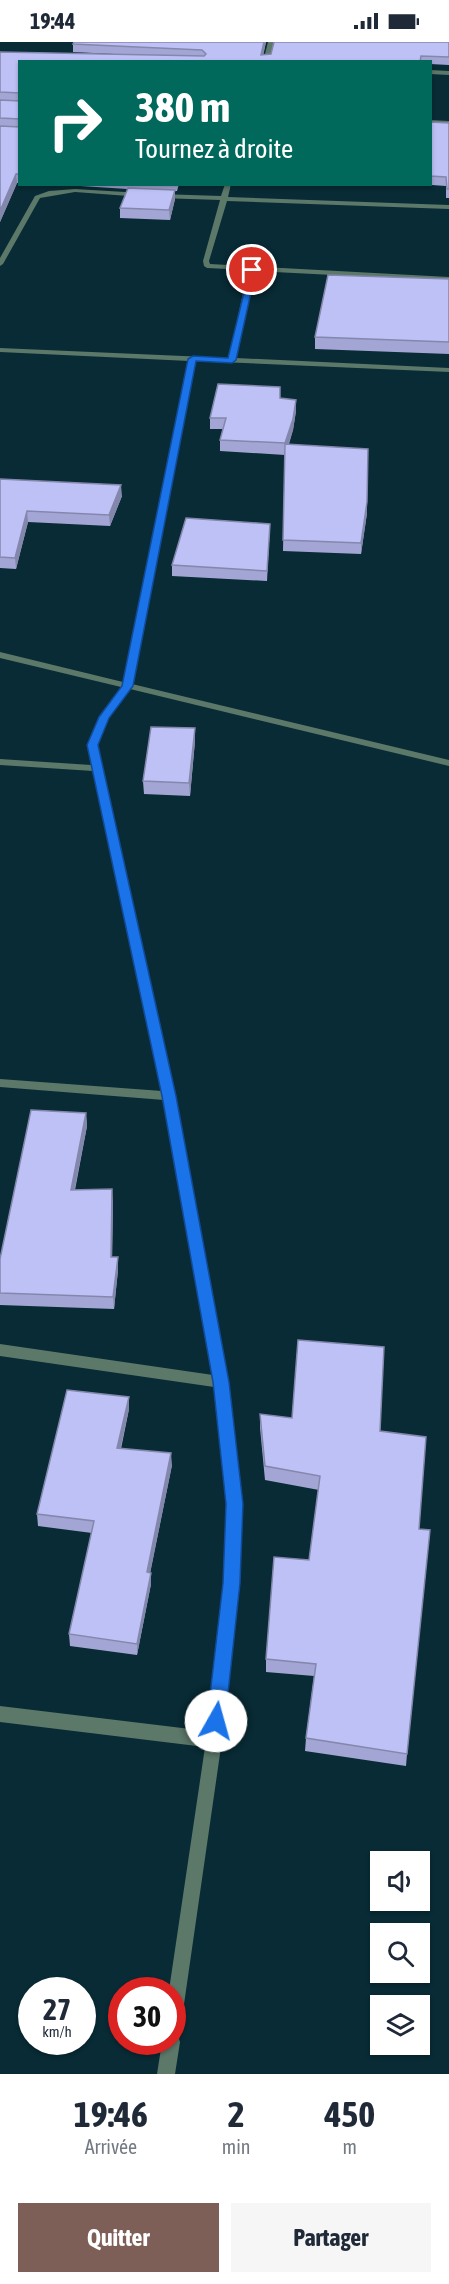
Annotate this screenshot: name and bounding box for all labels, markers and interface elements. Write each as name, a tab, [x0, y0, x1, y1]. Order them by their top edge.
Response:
text: 19:44	[30, 8, 75, 34]
text: 380 m	[135, 83, 230, 131]
icon: right	[36, 84, 114, 162]
text: Tournez à droite	[135, 133, 293, 164]
pin	[226, 244, 277, 295]
icon: arrive	[235, 253, 268, 286]
position arrow	[184, 1689, 248, 1753]
map controls	[370, 1851, 430, 2055]
button: sound	[370, 1851, 430, 1911]
button: search	[370, 1923, 430, 1983]
speed limit sign: 30	[108, 1977, 186, 2055]
text: 27	[43, 1992, 71, 2026]
button: layers	[370, 1995, 430, 2055]
text: km/h	[42, 2023, 72, 2040]
text: 19:46	[74, 2093, 148, 2135]
text: 2	[228, 2093, 245, 2135]
text: 450	[324, 2093, 375, 2135]
text: Arrivée	[85, 2135, 137, 2158]
text: min	[222, 2135, 251, 2158]
text: m	[343, 2135, 357, 2158]
button: Quitter	[18, 2203, 219, 2272]
button: Partager	[231, 2203, 431, 2272]

